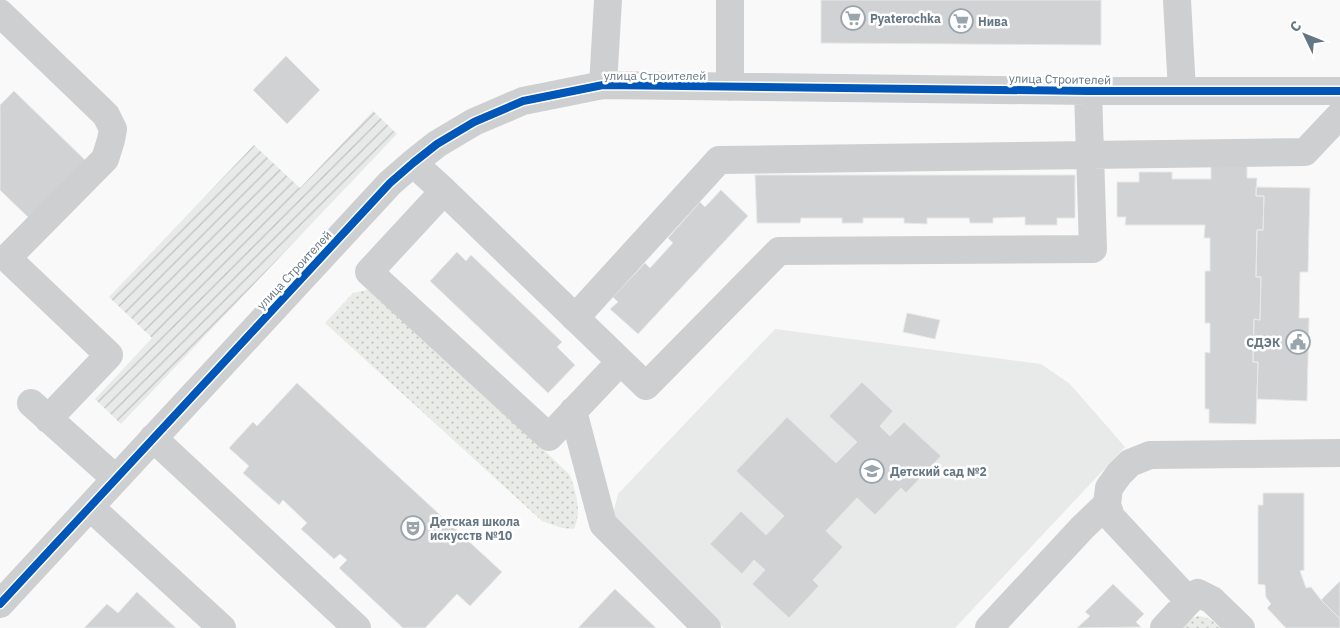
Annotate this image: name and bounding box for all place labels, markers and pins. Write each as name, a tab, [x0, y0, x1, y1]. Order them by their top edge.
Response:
supermarket icon: Pyaterochka	[840, 5, 866, 31]
supermarket icon: Нива	[948, 8, 974, 34]
place label: Pyaterochka	[870, 11, 941, 26]
place label: Нива	[978, 14, 1008, 29]
public building icon: СДЭК	[1285, 329, 1311, 355]
place label: СДЭК	[1246, 335, 1280, 350]
school or university icon: Детский сад №2	[859, 458, 885, 484]
place label: Детский сад №2	[890, 464, 987, 479]
place label: Детская школа искусств №10	[430, 514, 520, 543]
theatre icon: Детская школа искусств №10	[400, 515, 426, 541]

